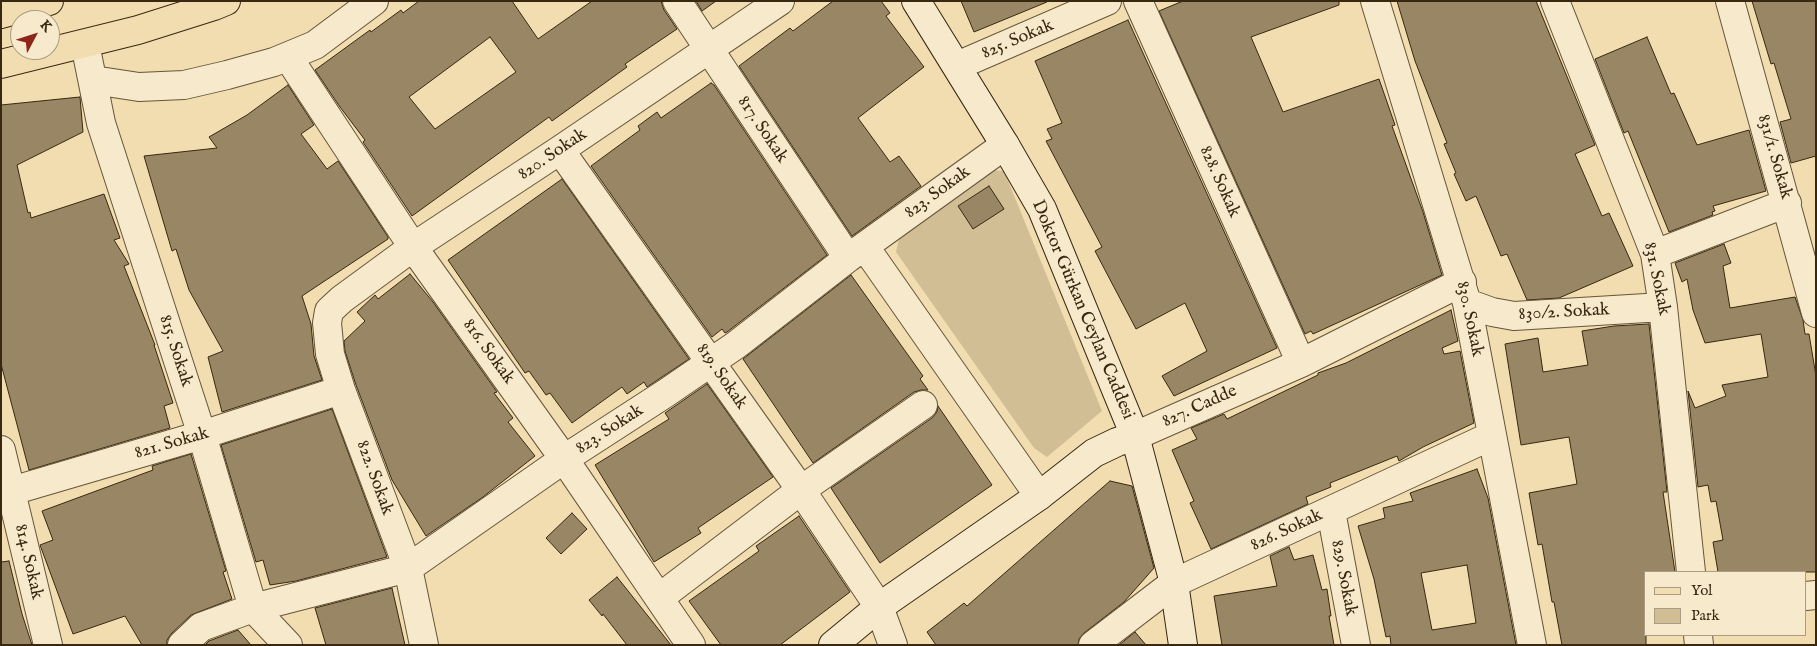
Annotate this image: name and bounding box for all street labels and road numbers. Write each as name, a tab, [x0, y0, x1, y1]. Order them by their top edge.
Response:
street label: 825. Sokak	[979, 15, 1057, 65]
street label: 817. Sokak	[732, 93, 792, 167]
street label: 831/1. Sokak	[1752, 112, 1796, 202]
street label: 820. Sokak	[515, 124, 591, 186]
street label: 828. Sokak	[1194, 143, 1244, 221]
street label: 823. Sokak	[901, 162, 975, 224]
street label: Doktor Gürkan Ceylan Caddesi	[1026, 197, 1138, 423]
street label: 831. Sokak	[1638, 240, 1674, 318]
street label: 830. Sokak	[1451, 279, 1487, 359]
street label: 830/2. Sokak	[1518, 300, 1610, 326]
street label: 815. Sokak	[153, 312, 197, 390]
street label: 816. Sokak	[457, 315, 519, 389]
street label: 819. Sokak	[691, 340, 751, 414]
street label: 827. Cadde	[1159, 381, 1241, 433]
street label: 823. Sokak	[572, 400, 648, 460]
street label: 821. Sokak	[133, 423, 211, 465]
street label: 822. Sokak	[351, 438, 397, 518]
street label: 826. Sokak	[1248, 505, 1326, 557]
street label: 814. Sokak	[9, 522, 47, 602]
street label: 829. Sokak	[1325, 538, 1361, 618]

